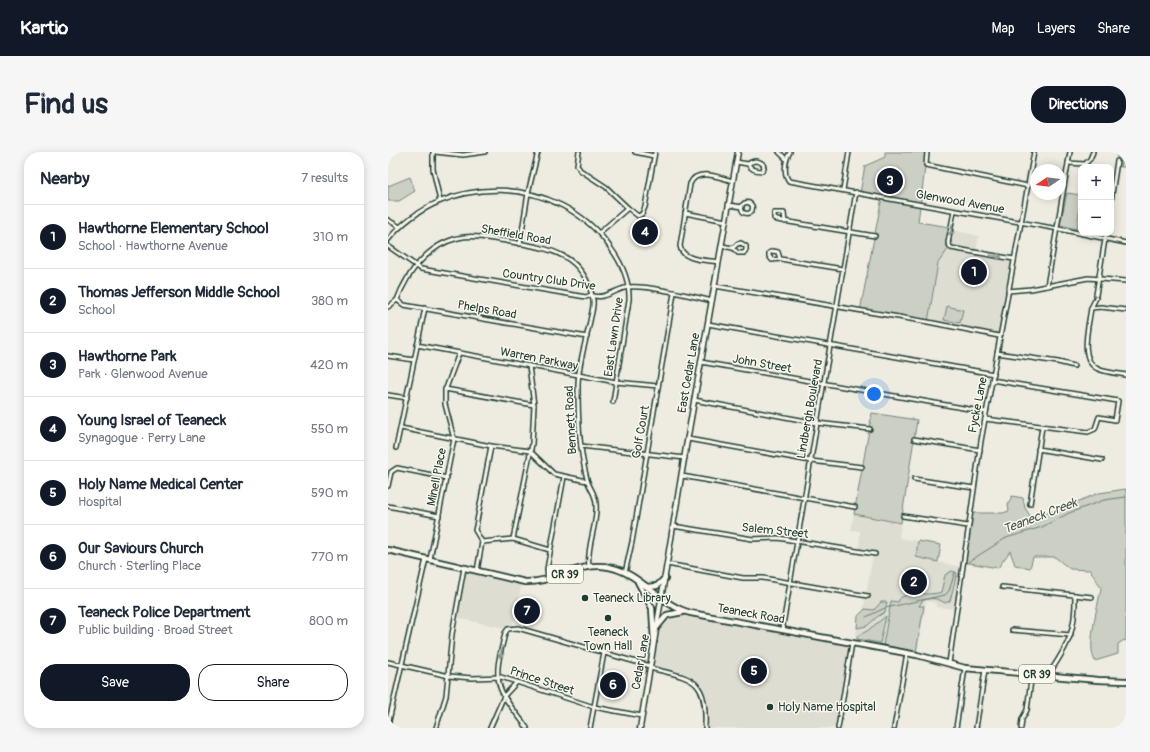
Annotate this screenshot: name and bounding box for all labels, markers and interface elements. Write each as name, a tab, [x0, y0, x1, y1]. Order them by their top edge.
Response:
text: Kartio	[20, 16, 68, 40]
text: Map	[992, 20, 1015, 37]
text: Layers	[1037, 20, 1075, 37]
text: Share	[1097, 20, 1130, 37]
button: Directions	[1031, 86, 1126, 123]
text: Find us	[24, 87, 108, 122]
north arrow	[1030, 164, 1066, 200]
map controls	[1078, 164, 1114, 236]
button: +	[1078, 164, 1114, 200]
pin: 3	[877, 166, 903, 196]
text: Nearby	[40, 168, 89, 189]
text: 7 results	[301, 170, 348, 186]
street label: Glenwood Avenue	[915, 187, 1005, 217]
button: −	[1078, 200, 1114, 236]
pin: 4	[632, 217, 658, 247]
text: Hawthorne Elementary School	[78, 219, 269, 238]
street label: Sheffield Road	[480, 221, 552, 249]
one-way arrow	[947, 223, 955, 236]
text: 1	[50, 229, 56, 245]
text: 310 m	[312, 229, 348, 245]
text: School · Hawthorne Avenue	[78, 238, 228, 254]
one-way arrow	[989, 253, 1002, 261]
pin: 1	[961, 257, 987, 287]
street label: Country Club Drive	[501, 266, 597, 294]
text: Thomas Jefferson Middle School	[78, 283, 280, 302]
text: 2	[49, 293, 57, 309]
text: 380 m	[311, 293, 348, 309]
street label: East Lawn Drive	[601, 296, 627, 378]
street label: Phelps Road	[456, 297, 518, 323]
text: School	[78, 302, 115, 318]
street label: East Cedar Lane	[675, 332, 703, 414]
street label: Warren Parkway	[499, 344, 579, 374]
text: Hawthorne Park	[78, 347, 177, 366]
street label: John Street	[731, 351, 793, 377]
text: 3	[49, 357, 57, 373]
text: 420 m	[310, 357, 348, 373]
street label: Lindbergh Boulevard	[794, 358, 826, 460]
text: Park · Glenwood Avenue	[78, 366, 208, 382]
street label: Fycke Lane	[965, 376, 991, 434]
your location	[864, 384, 884, 404]
street label: Bennett Road	[562, 385, 580, 455]
street label: Golf Court	[629, 404, 653, 460]
text: Young Israel of Teaneck	[78, 411, 226, 430]
text: 4	[49, 421, 57, 437]
text: 550 m	[311, 421, 348, 437]
text: Synagogue · Perry Lane	[78, 430, 205, 446]
street label: Minell Place	[424, 447, 450, 507]
text: Holy Name Medical Center	[78, 475, 243, 494]
text: 5	[49, 485, 57, 501]
text: 590 m	[311, 485, 348, 501]
text: Hospital	[78, 494, 122, 510]
water label: Teaneck Creek	[1001, 494, 1081, 537]
street label: Salem Street	[741, 520, 809, 542]
text: Our Saviours Church	[78, 539, 204, 558]
text: 6	[49, 549, 57, 565]
text: 770 m	[311, 549, 348, 565]
text: Church · Sterling Place	[78, 558, 201, 574]
road number: CR 39	[547, 565, 583, 583]
pin: 2	[901, 567, 927, 597]
place label: Teaneck Library	[593, 591, 671, 606]
marker: Teaneck Library	[580, 593, 590, 603]
pin: 7	[514, 596, 540, 626]
street label: Teaneck Road	[716, 601, 786, 627]
text: Teaneck Police Department	[78, 603, 250, 622]
text: 7	[50, 613, 56, 629]
text: 800 m	[309, 613, 348, 629]
marker: Teaneck Town Hall	[603, 613, 613, 623]
text: Public building · Broad Street	[78, 622, 233, 638]
place label: Teaneck Town Hall	[584, 625, 633, 654]
street label: Cedar Lane	[629, 633, 653, 691]
one-way arrow	[496, 646, 504, 659]
pin: 5	[741, 656, 767, 686]
button: Save	[40, 664, 190, 701]
button: Share	[198, 664, 348, 701]
street label: Prince Street	[508, 664, 576, 698]
road number: CR 39	[1019, 665, 1055, 683]
pin: 6	[600, 670, 626, 700]
place label: Holy Name Hospital	[778, 700, 876, 715]
marker: Holy Name Hospital	[765, 702, 775, 712]

